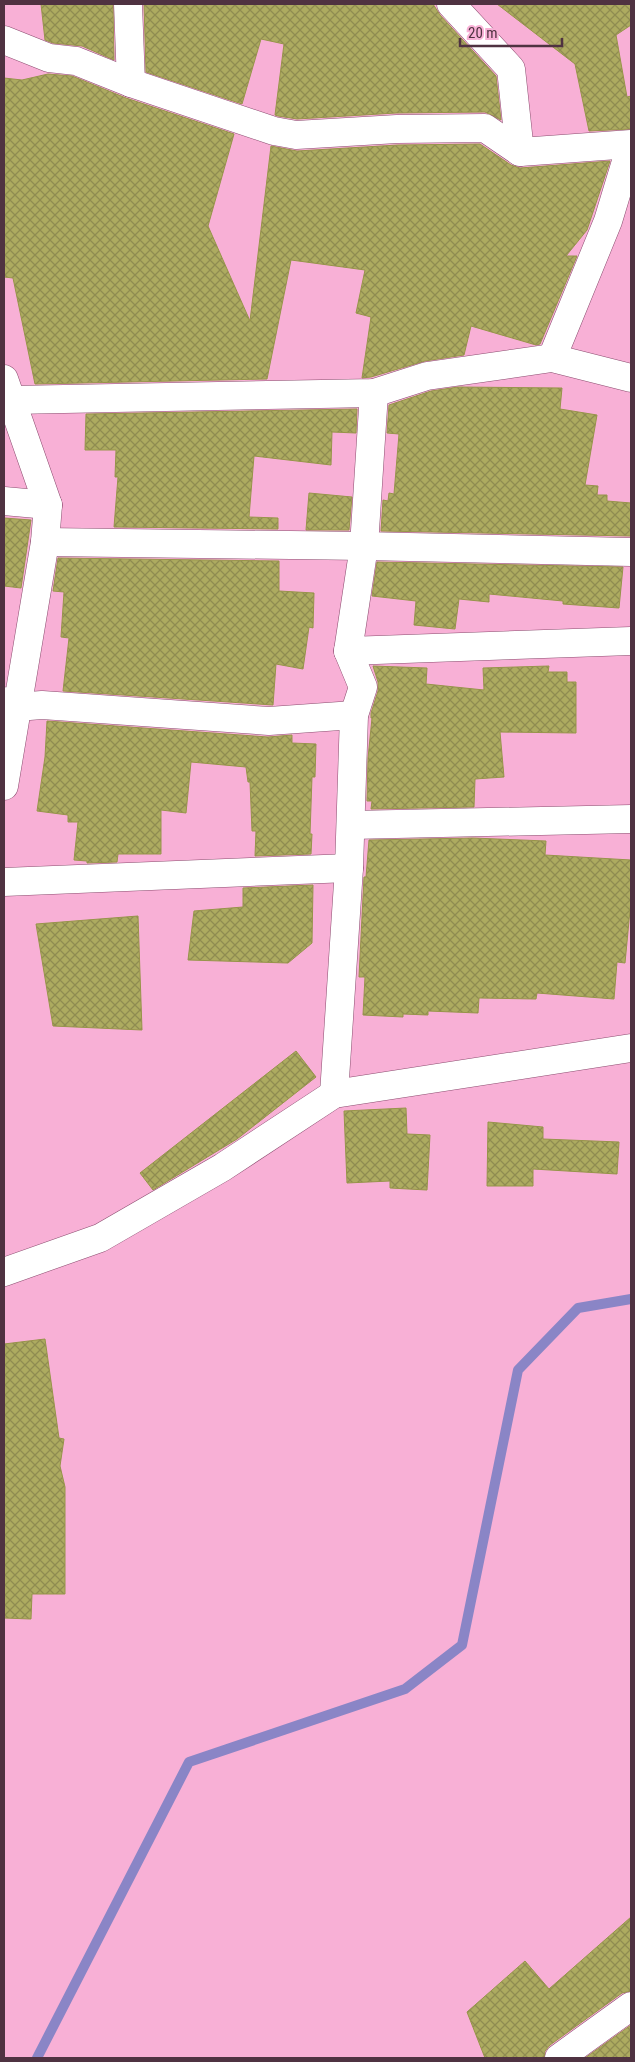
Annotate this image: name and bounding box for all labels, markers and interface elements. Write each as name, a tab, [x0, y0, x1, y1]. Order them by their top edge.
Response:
scale bar	[460, 15, 562, 47]
text: 20 m	[468, 24, 498, 42]

